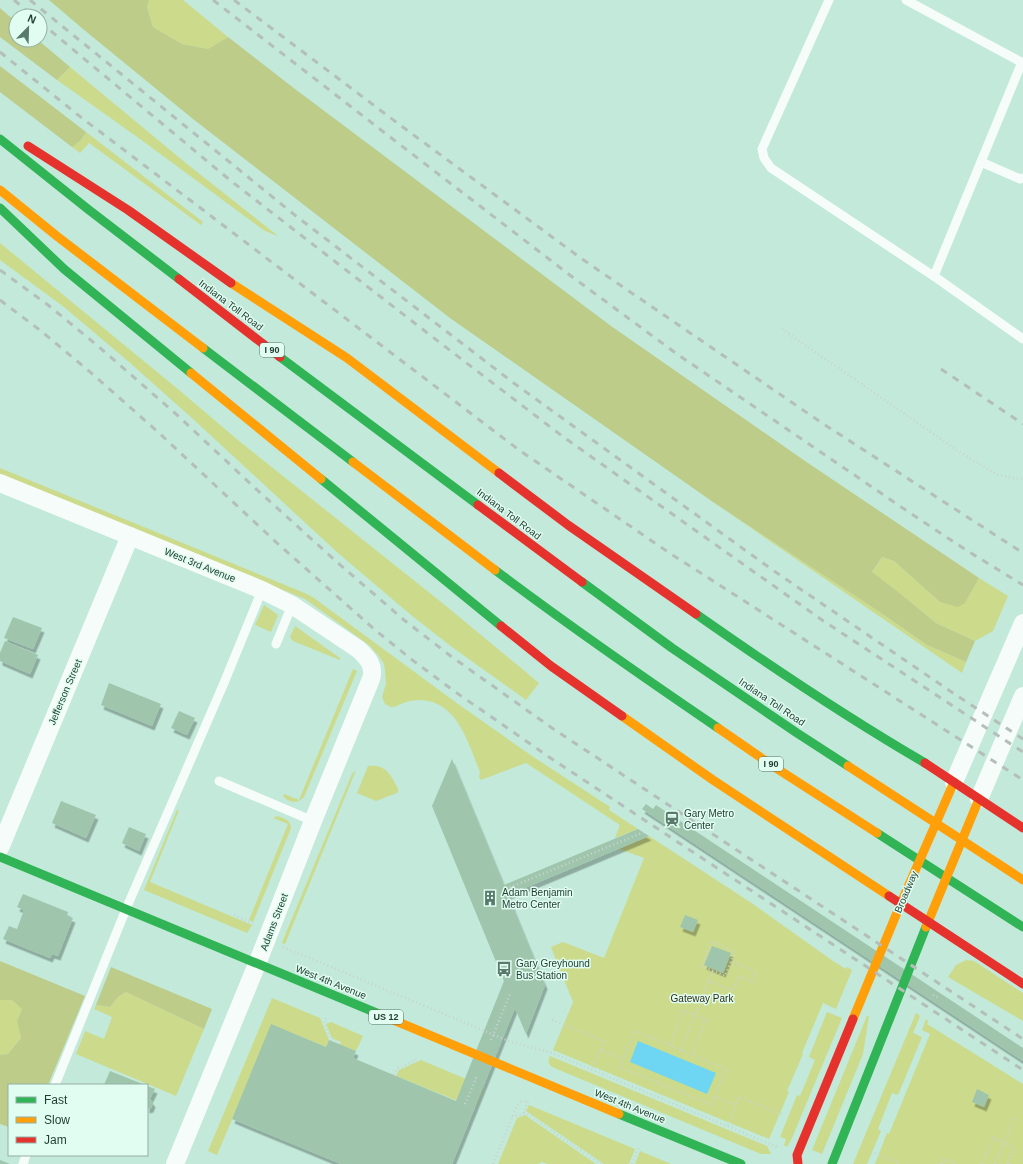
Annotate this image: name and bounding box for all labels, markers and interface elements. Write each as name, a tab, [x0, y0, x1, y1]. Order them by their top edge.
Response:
north arrow	[8, 8, 48, 48]
text: N	[26, 12, 38, 26]
street label: Indiana Toll Road	[197, 277, 265, 333]
road number: I 90	[260, 343, 284, 357]
street label: Indiana Toll Road	[475, 486, 543, 542]
street label: West 3rd Avenue	[163, 546, 238, 584]
street label: Jefferson Street	[46, 657, 84, 727]
street label: Indiana Toll Road	[737, 676, 807, 728]
road number: I 90	[759, 757, 783, 771]
place label: Gary Metro Center	[684, 808, 734, 831]
station icon: Gary Metro Center	[663, 810, 681, 828]
street label: Broadway	[892, 869, 920, 915]
place label: Adam Benjamin Metro Center	[502, 887, 573, 910]
building icon: Adam Benjamin Metro Center	[481, 889, 499, 907]
street label: Adams Street	[258, 892, 290, 952]
place label: Gary Greyhound Bus Station	[516, 958, 590, 981]
bus stop icon: Gary Greyhound Bus Station	[495, 960, 513, 978]
street label: West 4th Avenue	[294, 963, 368, 1001]
park label: Gateway Park	[671, 993, 734, 1004]
road number: US 12	[369, 1010, 403, 1024]
legend	[8, 1084, 148, 1156]
street label: West 4th Avenue	[593, 1087, 667, 1125]
text: Fast	[44, 1093, 68, 1107]
text: Slow	[44, 1113, 70, 1127]
text: Jam	[44, 1133, 67, 1147]

